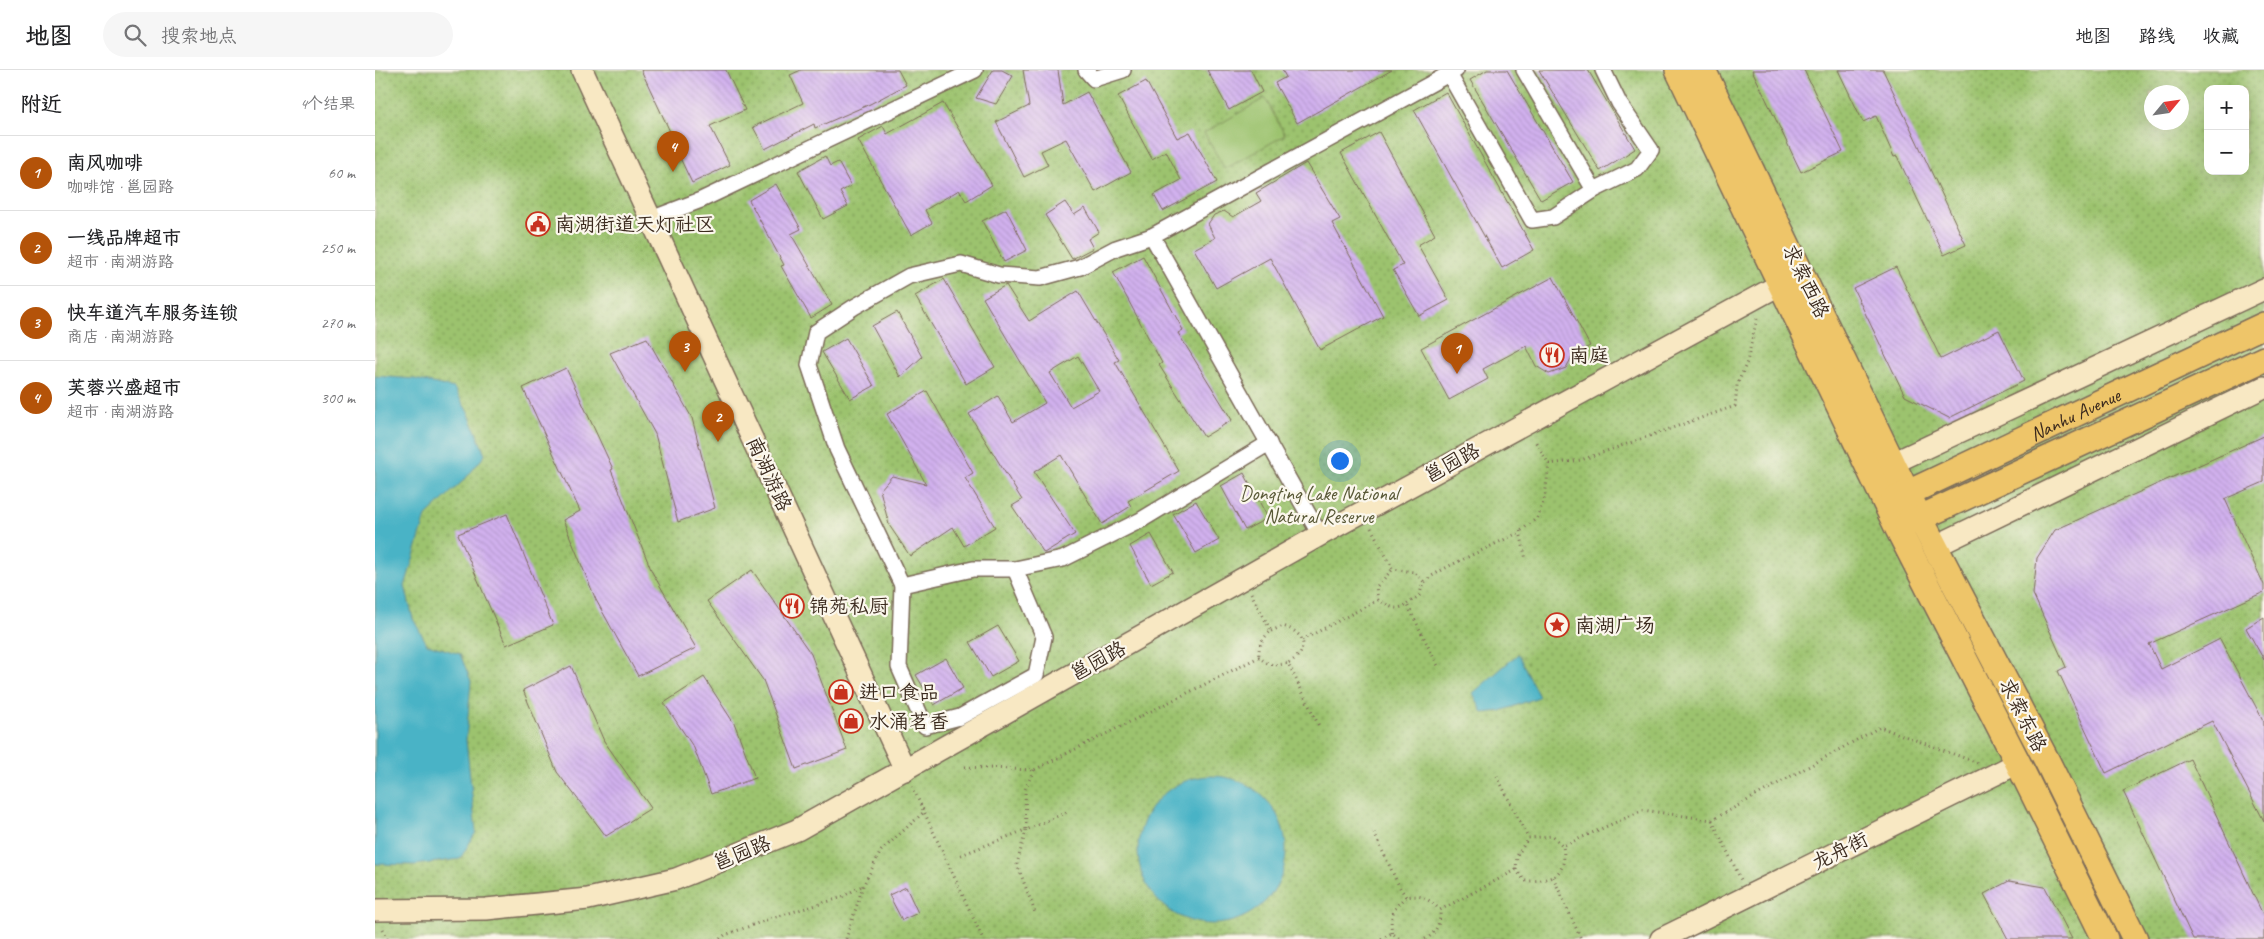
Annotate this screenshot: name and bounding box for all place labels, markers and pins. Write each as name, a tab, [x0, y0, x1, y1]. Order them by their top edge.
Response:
pin: 4	[657, 131, 689, 172]
public building icon: 南湖街道天灯社区	[525, 211, 551, 237]
place label: 南湖街道天灯社区	[555, 212, 715, 237]
pin: 3	[669, 331, 701, 372]
pin: 1	[1441, 333, 1473, 374]
restaurant icon: 南庭	[1539, 342, 1565, 368]
place label: 南庭	[1569, 343, 1609, 368]
pin: 2	[702, 401, 734, 442]
restaurant icon: 锦苑私厨	[779, 593, 805, 619]
place label: 锦苑私厨	[809, 594, 889, 619]
place icon: 南湖广场	[1544, 612, 1570, 638]
place label: 南湖广场	[1575, 613, 1655, 638]
shop icon: 进口食品	[828, 679, 854, 705]
place label: 进口食品	[859, 680, 939, 705]
shop icon: 水涌茗香	[838, 708, 864, 734]
place label: 水涌茗香	[869, 709, 949, 734]

